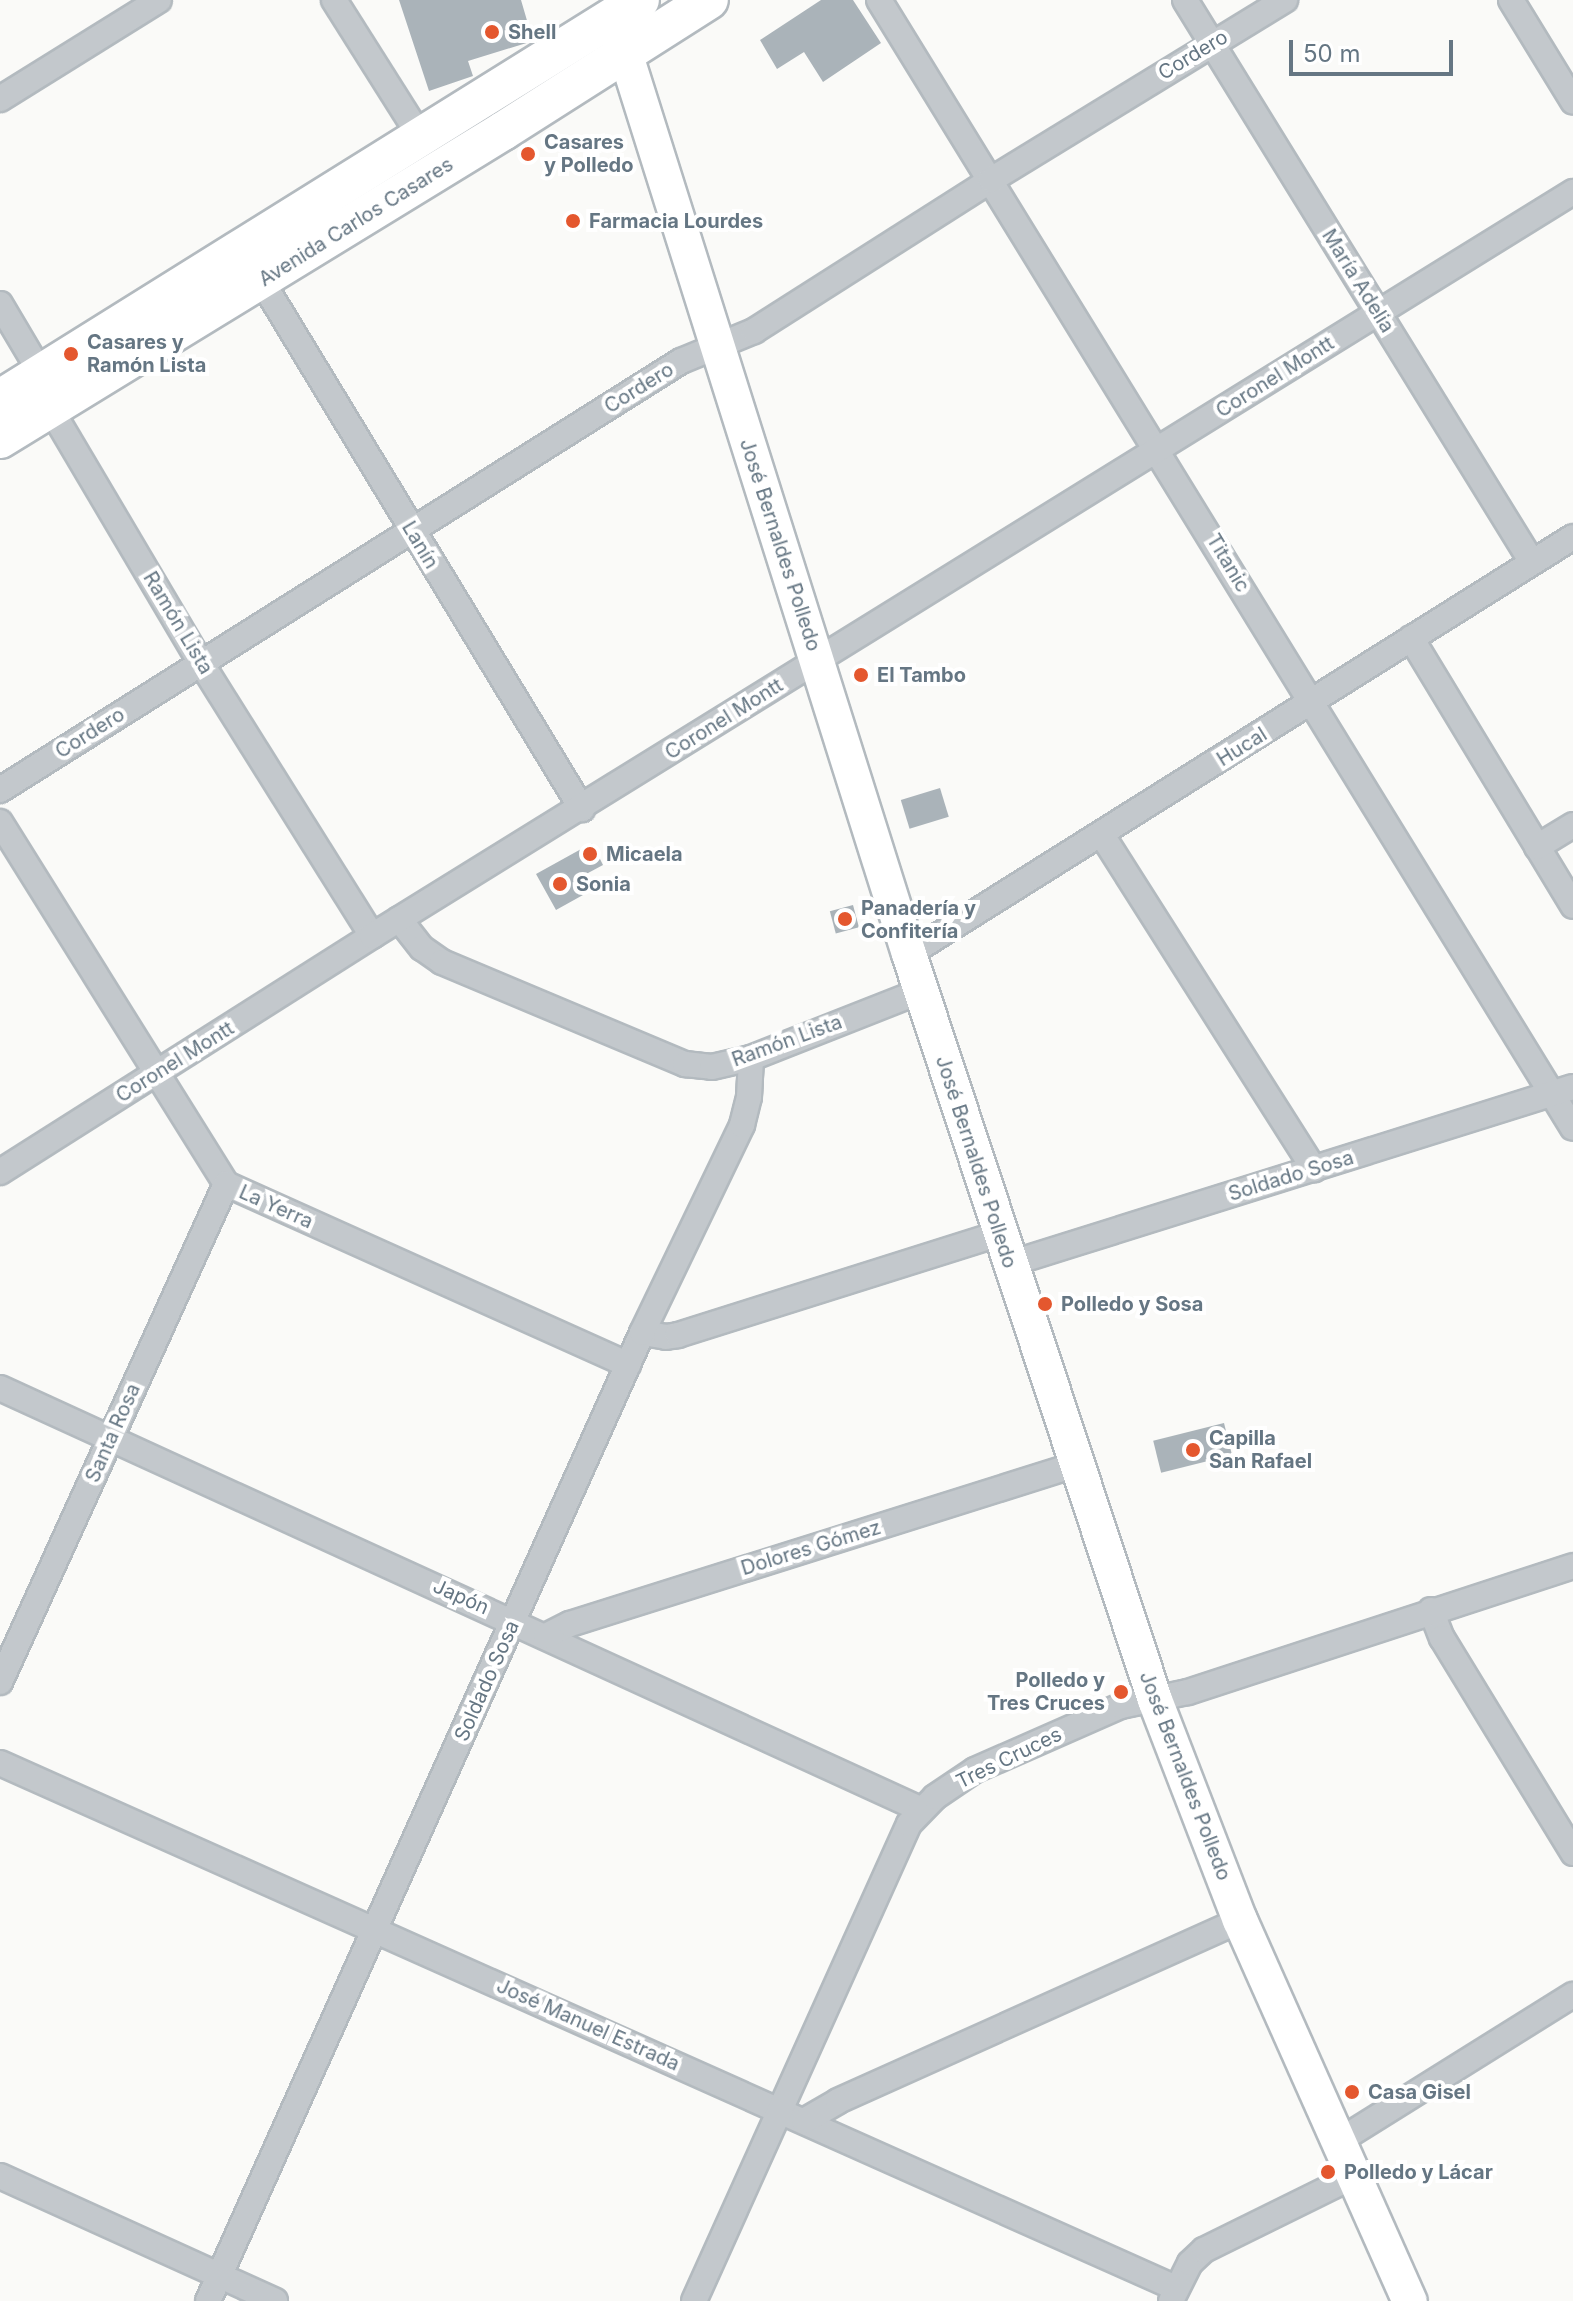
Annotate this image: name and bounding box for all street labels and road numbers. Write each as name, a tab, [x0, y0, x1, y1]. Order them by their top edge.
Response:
street label: Cordero	[1154, 25, 1232, 85]
street label: Avenida Carlos Casares	[254, 152, 458, 292]
street label: María Adelia	[1317, 225, 1399, 337]
street label: Coronel Montt	[1212, 331, 1338, 423]
street label: Cordero	[600, 357, 678, 419]
street label: José Bernaldes Polledo	[734, 436, 826, 654]
street label: Lanín	[397, 517, 443, 573]
street label: Titanic	[1201, 530, 1255, 596]
street label: Ramón Lista	[138, 567, 218, 679]
street label: Coronel Montt	[661, 673, 787, 765]
street label: Cordero	[51, 702, 129, 764]
street label: Hucal	[1213, 722, 1271, 772]
street label: Ramón Lista	[729, 1010, 845, 1072]
street label: Coronel Montt	[112, 1016, 238, 1108]
street label: José Bernaldes Polledo	[930, 1053, 1022, 1271]
street label: Soldado Sosa	[1226, 1146, 1356, 1206]
street label: La Yerra	[235, 1180, 317, 1234]
street label: Santa Rosa	[81, 1380, 145, 1486]
street label: Dolores Gómez	[738, 1515, 884, 1581]
street label: Japón	[429, 1574, 493, 1620]
street label: Soldado Sosa	[450, 1617, 524, 1745]
street label: José Bernaldes Polledo	[1134, 1668, 1236, 1884]
street label: Tres Cruces	[952, 1722, 1066, 1794]
street label: José Manuel Estrada	[493, 1974, 683, 2076]

